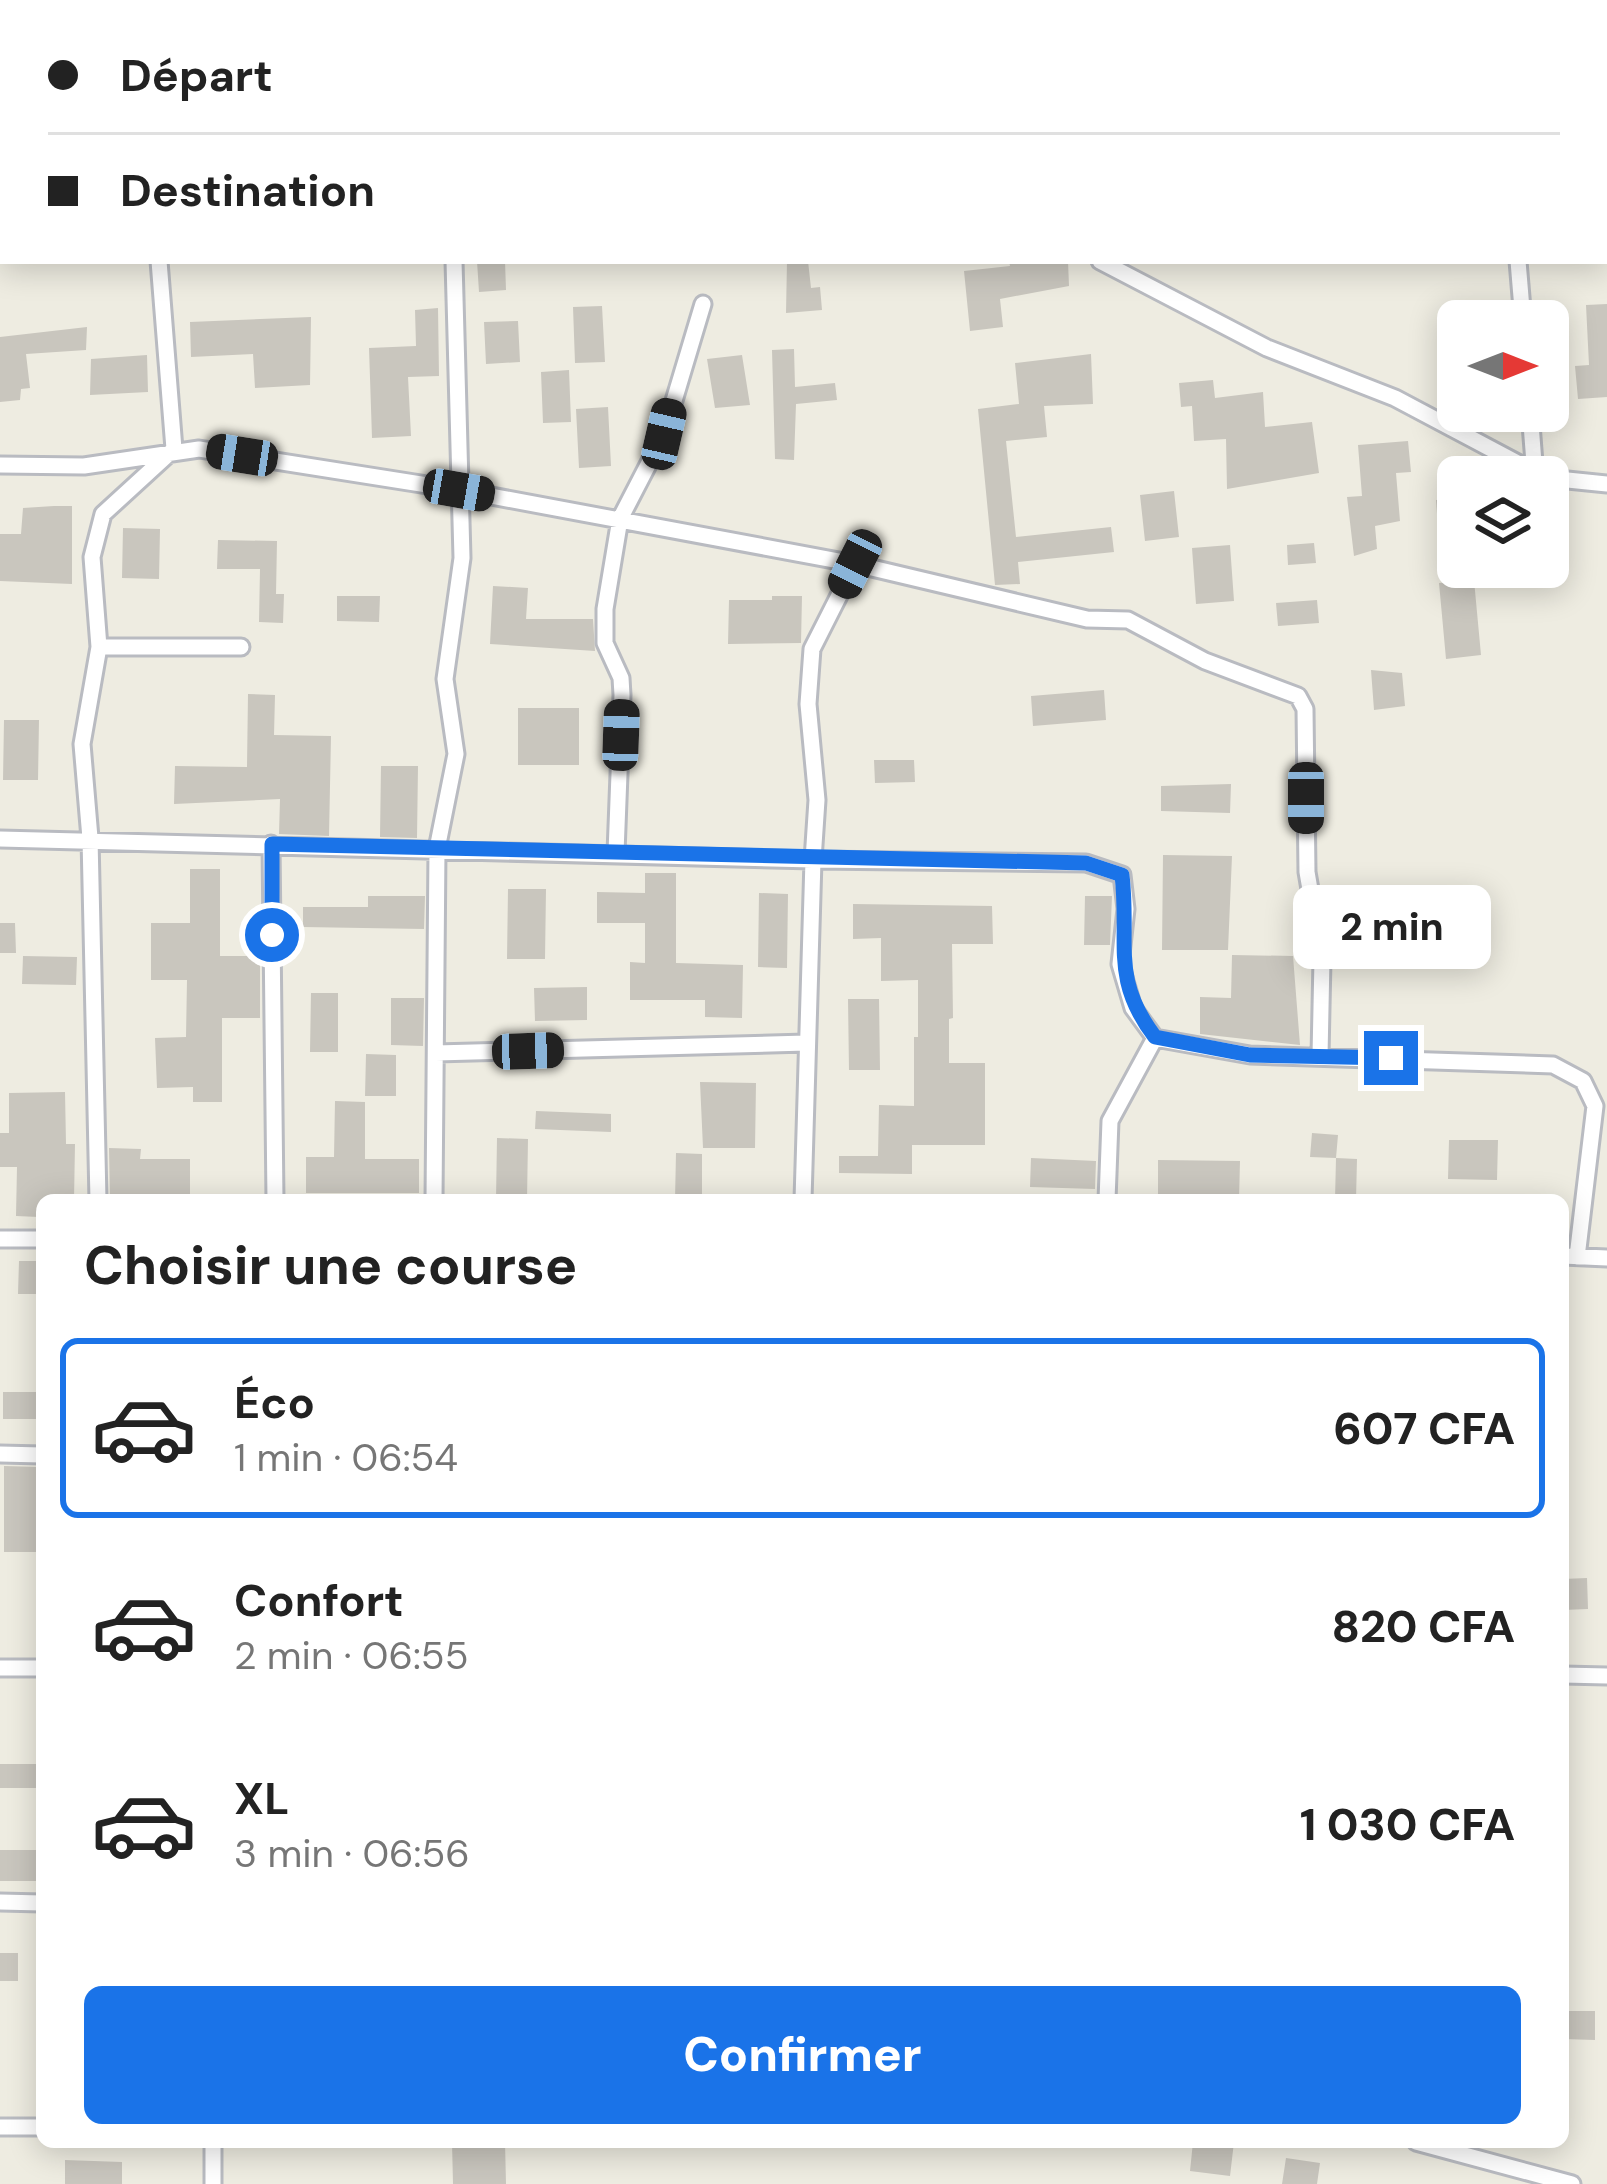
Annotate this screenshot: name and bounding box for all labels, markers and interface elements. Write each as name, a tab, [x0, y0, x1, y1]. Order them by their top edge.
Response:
text: Départ	[120, 46, 273, 105]
text: Destination	[120, 161, 375, 220]
north arrow	[1437, 300, 1569, 432]
map controls	[1437, 300, 1569, 588]
car	[638, 395, 690, 473]
car	[204, 432, 280, 478]
button: layers	[1437, 456, 1569, 588]
car	[420, 466, 498, 514]
car	[823, 524, 887, 604]
car	[602, 698, 640, 772]
car	[1288, 762, 1324, 834]
callout: 2 min	[1292, 884, 1490, 968]
text: 2 min	[1340, 901, 1444, 952]
route start	[245, 908, 299, 962]
route end	[1364, 1031, 1418, 1085]
car	[491, 1032, 565, 1070]
text: Choisir une course	[84, 1230, 577, 1301]
text: Éco	[234, 1373, 315, 1432]
icon: car	[90, 1374, 198, 1482]
text: 607 CFA	[1333, 1399, 1515, 1458]
text: 1 min · 06:54	[234, 1432, 458, 1483]
text: Confort	[234, 1571, 404, 1630]
icon: car	[90, 1572, 198, 1680]
text: 820 CFA	[1332, 1597, 1515, 1656]
text: 2 min · 06:55	[234, 1630, 468, 1681]
text: XL	[234, 1769, 289, 1828]
icon: car	[90, 1770, 198, 1878]
text: 1 030 CFA	[1300, 1795, 1515, 1854]
text: 3 min · 06:56	[234, 1828, 470, 1879]
button: Confirmer	[84, 1986, 1521, 2124]

